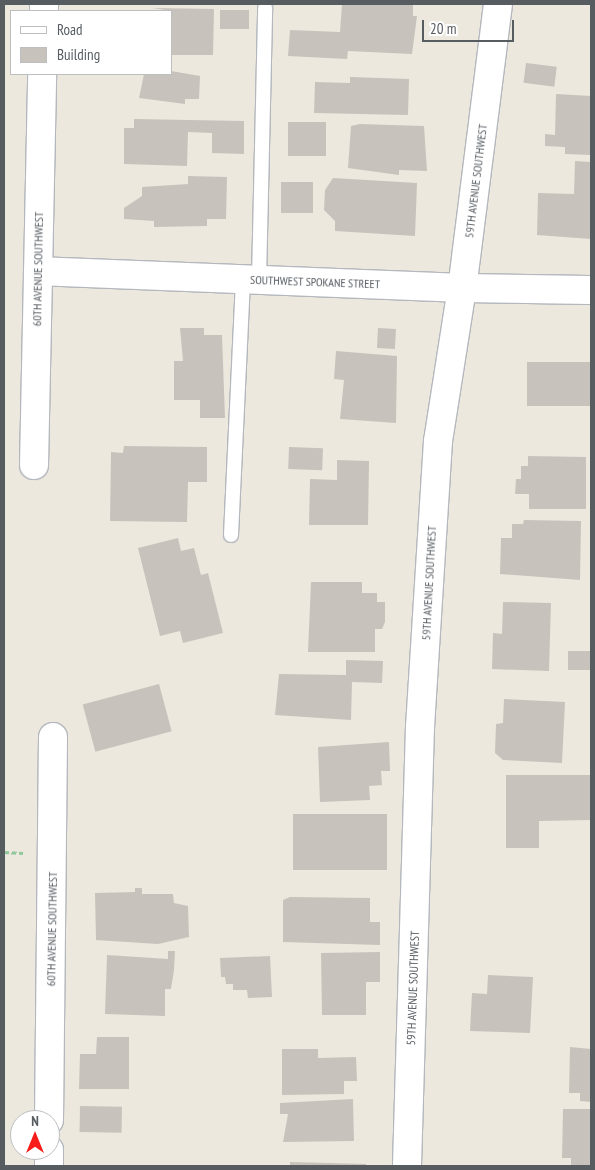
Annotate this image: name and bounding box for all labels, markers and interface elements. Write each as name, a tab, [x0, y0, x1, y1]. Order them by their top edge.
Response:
legend	[10, 10, 172, 75]
scale bar	[425, 10, 518, 42]
text: 20 m	[430, 19, 456, 38]
text: Road	[57, 20, 83, 39]
text: Building	[57, 45, 100, 64]
street label: 59TH AVENUE SOUTHWEST	[462, 123, 490, 239]
street label: 60TH AVENUE SOUTHWEST	[30, 211, 46, 327]
street label: SOUTHWEST SPOKANE STREET	[250, 273, 380, 291]
street label: 59TH AVENUE SOUTHWEST	[419, 525, 439, 641]
street label: 60TH AVENUE SOUTHWEST	[44, 871, 60, 987]
street label: 59TH AVENUE SOUTHWEST	[404, 930, 422, 1046]
north arrow	[10, 1110, 60, 1160]
text: N	[31, 1112, 39, 1130]

